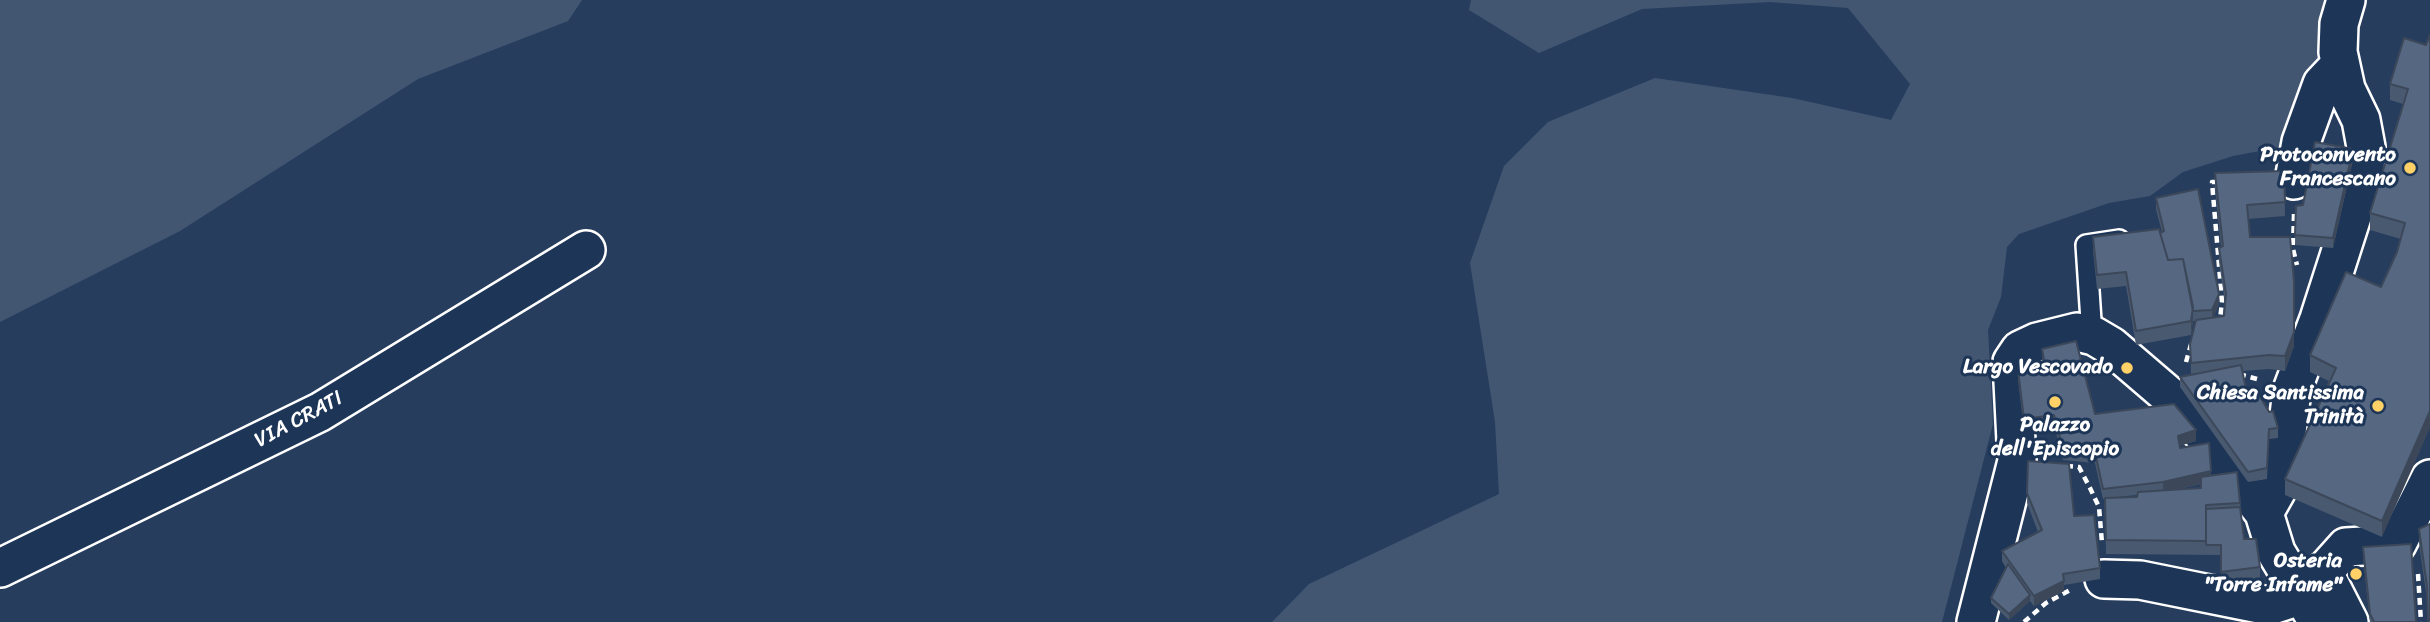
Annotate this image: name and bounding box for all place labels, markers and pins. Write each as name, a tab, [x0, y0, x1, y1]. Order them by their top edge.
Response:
place label: Protoconvento Francescano	[2260, 143, 2396, 193]
marker: Protoconvento Francescano	[2402, 160, 2418, 176]
place label: Largo Vescovado	[1963, 355, 2113, 381]
marker: Largo Vescovado	[2119, 360, 2135, 376]
place label: Chiesa Santissima Trinità	[2197, 381, 2364, 431]
marker: Palazzo dell'Episcopio	[2047, 394, 2063, 410]
marker: Chiesa Santissima Trinità	[2370, 398, 2386, 414]
place label: Palazzo dell'Episcopio	[1991, 413, 2119, 463]
place label: Osteria "Torre Infame"	[2205, 549, 2342, 599]
marker: Osteria "Torre Infame"	[2348, 566, 2364, 582]

